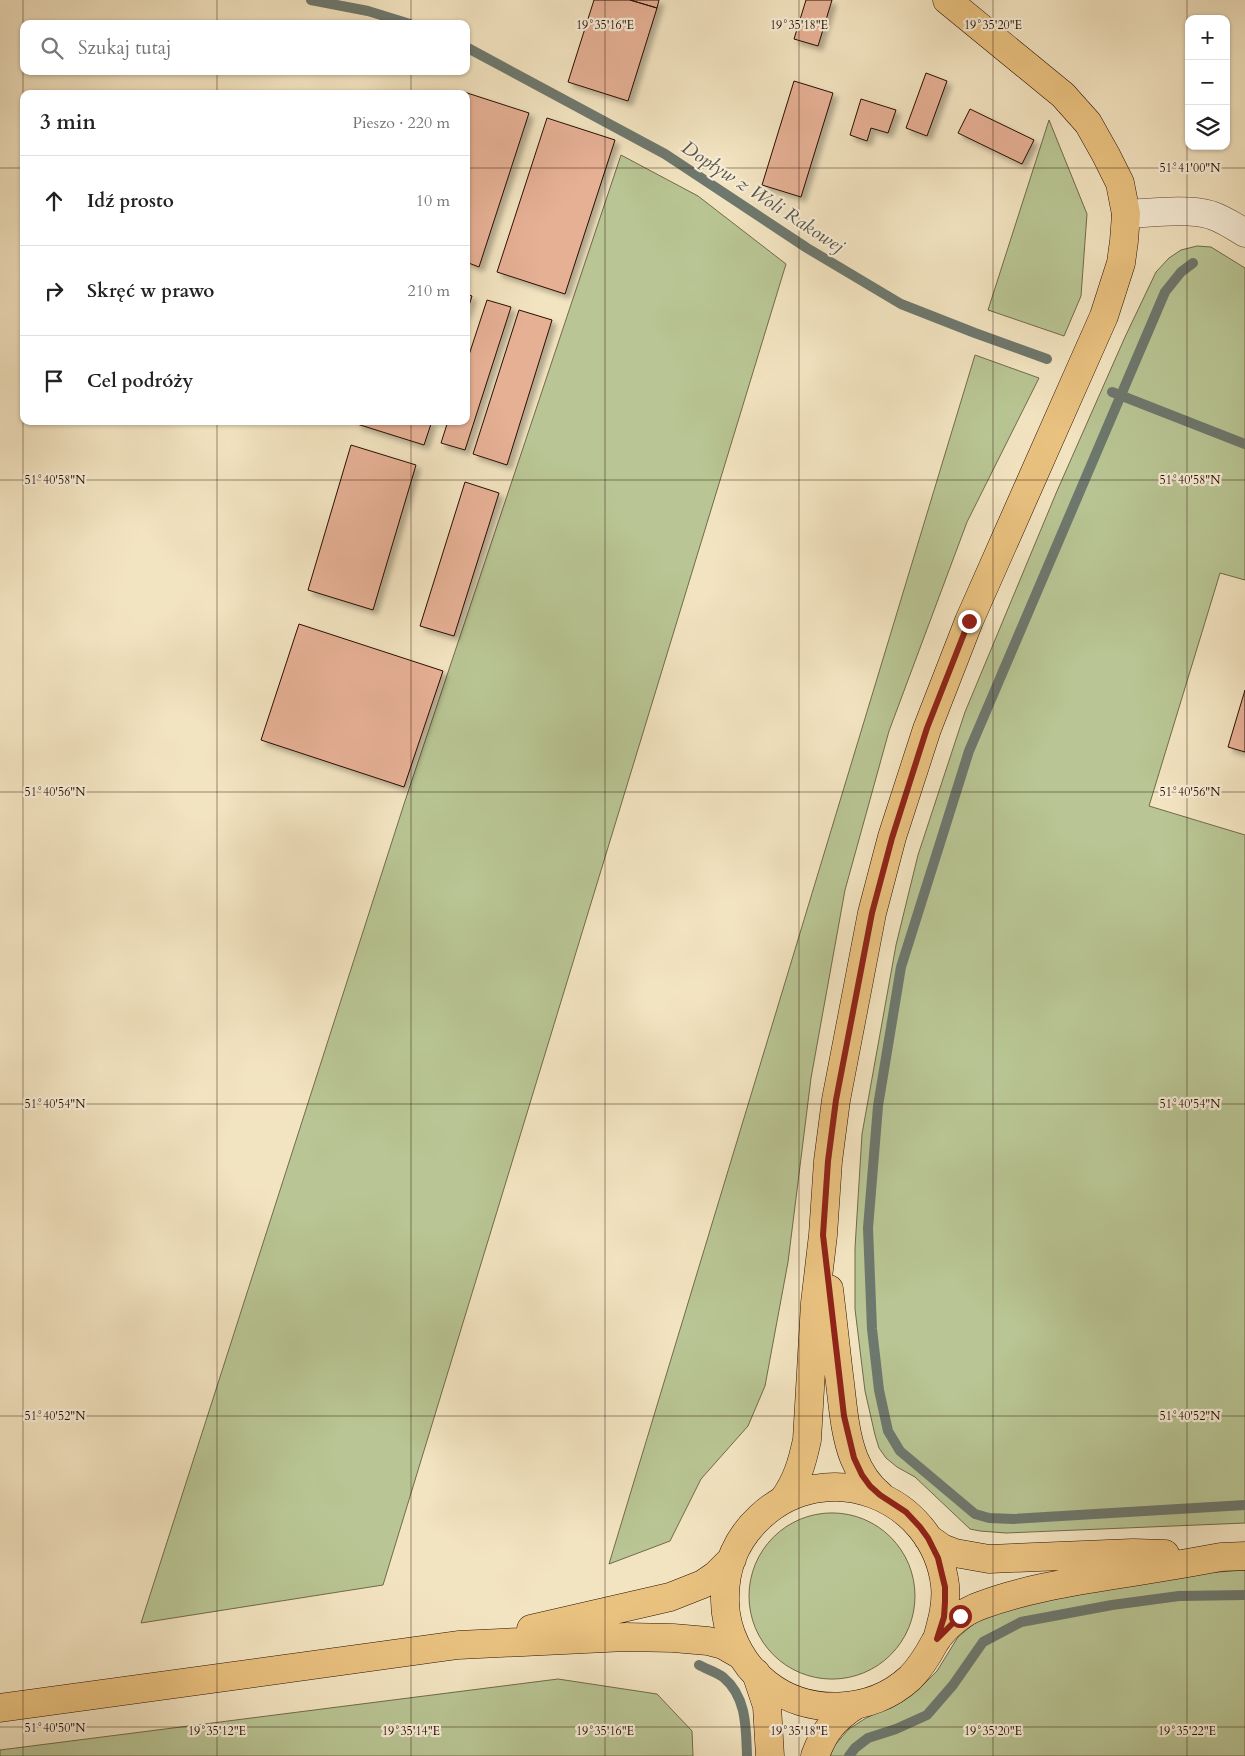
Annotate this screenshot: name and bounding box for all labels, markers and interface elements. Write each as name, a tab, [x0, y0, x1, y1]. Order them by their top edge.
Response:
map controls	[1185, 15, 1230, 150]
button: +	[1185, 15, 1230, 60]
text: 19°35'16"E	[576, 17, 634, 33]
text: 19°35'18"E	[770, 17, 828, 33]
text: 19°35'20"E	[964, 17, 1022, 33]
search box	[20, 20, 470, 75]
icon: search	[38, 34, 66, 62]
text: Szukaj tutaj	[78, 35, 171, 61]
button: −	[1185, 60, 1230, 105]
button: layers	[1185, 105, 1230, 150]
text: 3 min	[40, 108, 96, 137]
text: Pieszo · 220 m	[353, 112, 450, 134]
water label: Dopływ z Woli Rakowej	[677, 135, 850, 260]
text: 51°41'00"N	[1160, 160, 1221, 176]
icon: ahead	[40, 187, 68, 215]
text: Idź prosto	[87, 188, 174, 214]
text: 10 m	[416, 190, 450, 212]
icon: right	[40, 277, 68, 305]
text: Skręć w prawo	[87, 278, 214, 304]
text: 210 m	[408, 280, 450, 302]
icon: arrive	[40, 367, 68, 395]
text: Cel podróży	[87, 368, 193, 394]
text: 51°40'58"N	[25, 472, 86, 488]
text: 51°40'58"N	[1160, 472, 1221, 488]
route end	[958, 610, 981, 633]
text: 51°40'56"N	[25, 784, 86, 800]
text: 51°40'56"N	[1160, 784, 1221, 800]
text: 51°40'54"N	[25, 1096, 86, 1112]
text: 51°40'54"N	[1160, 1096, 1221, 1112]
text: 51°40'52"N	[25, 1408, 86, 1424]
text: 51°40'52"N	[1160, 1408, 1221, 1424]
route start	[949, 1605, 972, 1628]
text: 51°40'50"N	[25, 1720, 86, 1736]
text: 19°35'12"E	[188, 1723, 246, 1739]
text: 19°35'14"E	[382, 1723, 440, 1739]
text: 19°35'16"E	[576, 1723, 634, 1739]
text: 19°35'18"E	[770, 1723, 828, 1739]
text: 19°35'20"E	[964, 1723, 1022, 1739]
text: 19°35'22"E	[1158, 1723, 1216, 1739]

